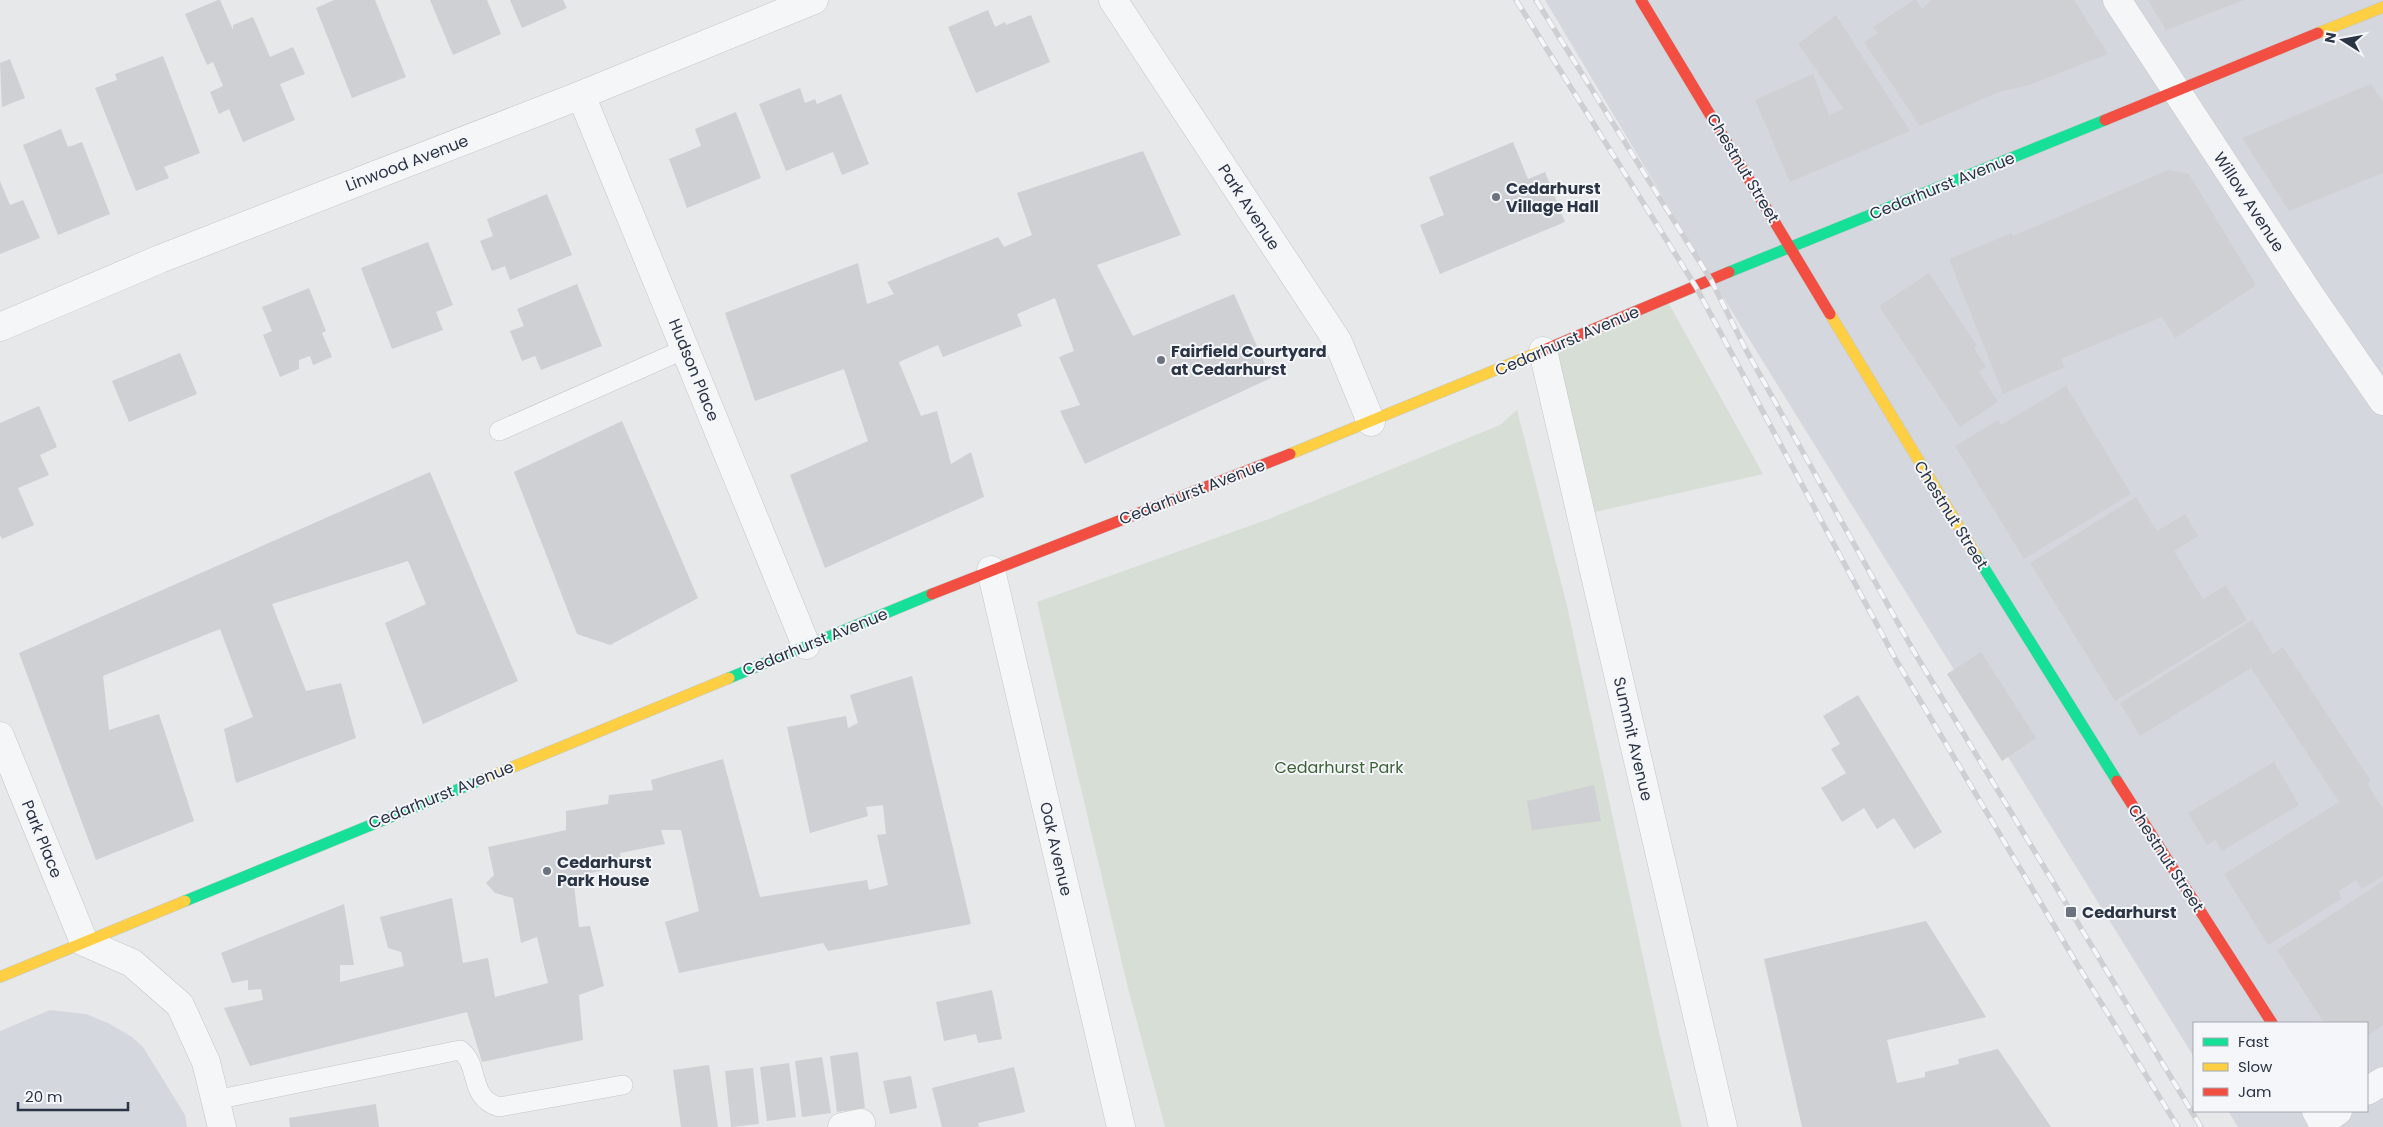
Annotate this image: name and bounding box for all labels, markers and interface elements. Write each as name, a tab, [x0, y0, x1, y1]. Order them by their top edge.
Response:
north arrow	[2318, 15, 2368, 65]
text: N	[2319, 30, 2341, 45]
street label: Chestnut Street	[1701, 109, 1785, 227]
street label: Linwood Avenue	[342, 129, 472, 197]
street label: Cedarhurst Avenue	[1866, 146, 2018, 226]
street label: Willow Avenue	[2208, 147, 2290, 257]
street label: Park Avenue	[1212, 159, 1286, 255]
place label: Cedarhurst Village Hall	[1506, 177, 1600, 218]
marker: Cedarhurst Village Hall	[1490, 191, 1502, 203]
street label: Cedarhurst Avenue	[1491, 300, 1643, 382]
street label: Hudson Place	[663, 315, 725, 425]
place label: Fairfield Courtyard at Cedarhurst	[1171, 340, 1327, 381]
marker: Fairfield Courtyard at Cedarhurst	[1155, 354, 1167, 366]
street label: Cedarhurst Avenue	[1116, 453, 1268, 530]
street label: Chestnut Street	[1908, 456, 1994, 574]
street label: Cedarhurst Avenue	[739, 602, 891, 682]
street label: Summit Avenue	[1608, 675, 1658, 803]
street label: Cedarhurst Avenue	[365, 755, 517, 835]
park label: Cedarhurst Park	[1274, 756, 1404, 779]
street label: Park Place	[16, 797, 68, 881]
street label: Oak Avenue	[1034, 800, 1078, 898]
street label: Chestnut Street	[2123, 800, 2210, 916]
place label: Cedarhurst Park House	[557, 851, 651, 892]
marker: Cedarhurst Park House	[541, 865, 553, 877]
place label: Cedarhurst	[2082, 901, 2176, 924]
marker: Cedarhurst	[2064, 905, 2078, 919]
legend	[2193, 1022, 2368, 1112]
text: Fast	[2238, 1031, 2269, 1052]
text: Slow	[2238, 1056, 2273, 1077]
scale bar	[18, 1080, 128, 1112]
text: Jam	[2238, 1081, 2272, 1102]
text: 20 m	[25, 1086, 63, 1107]

